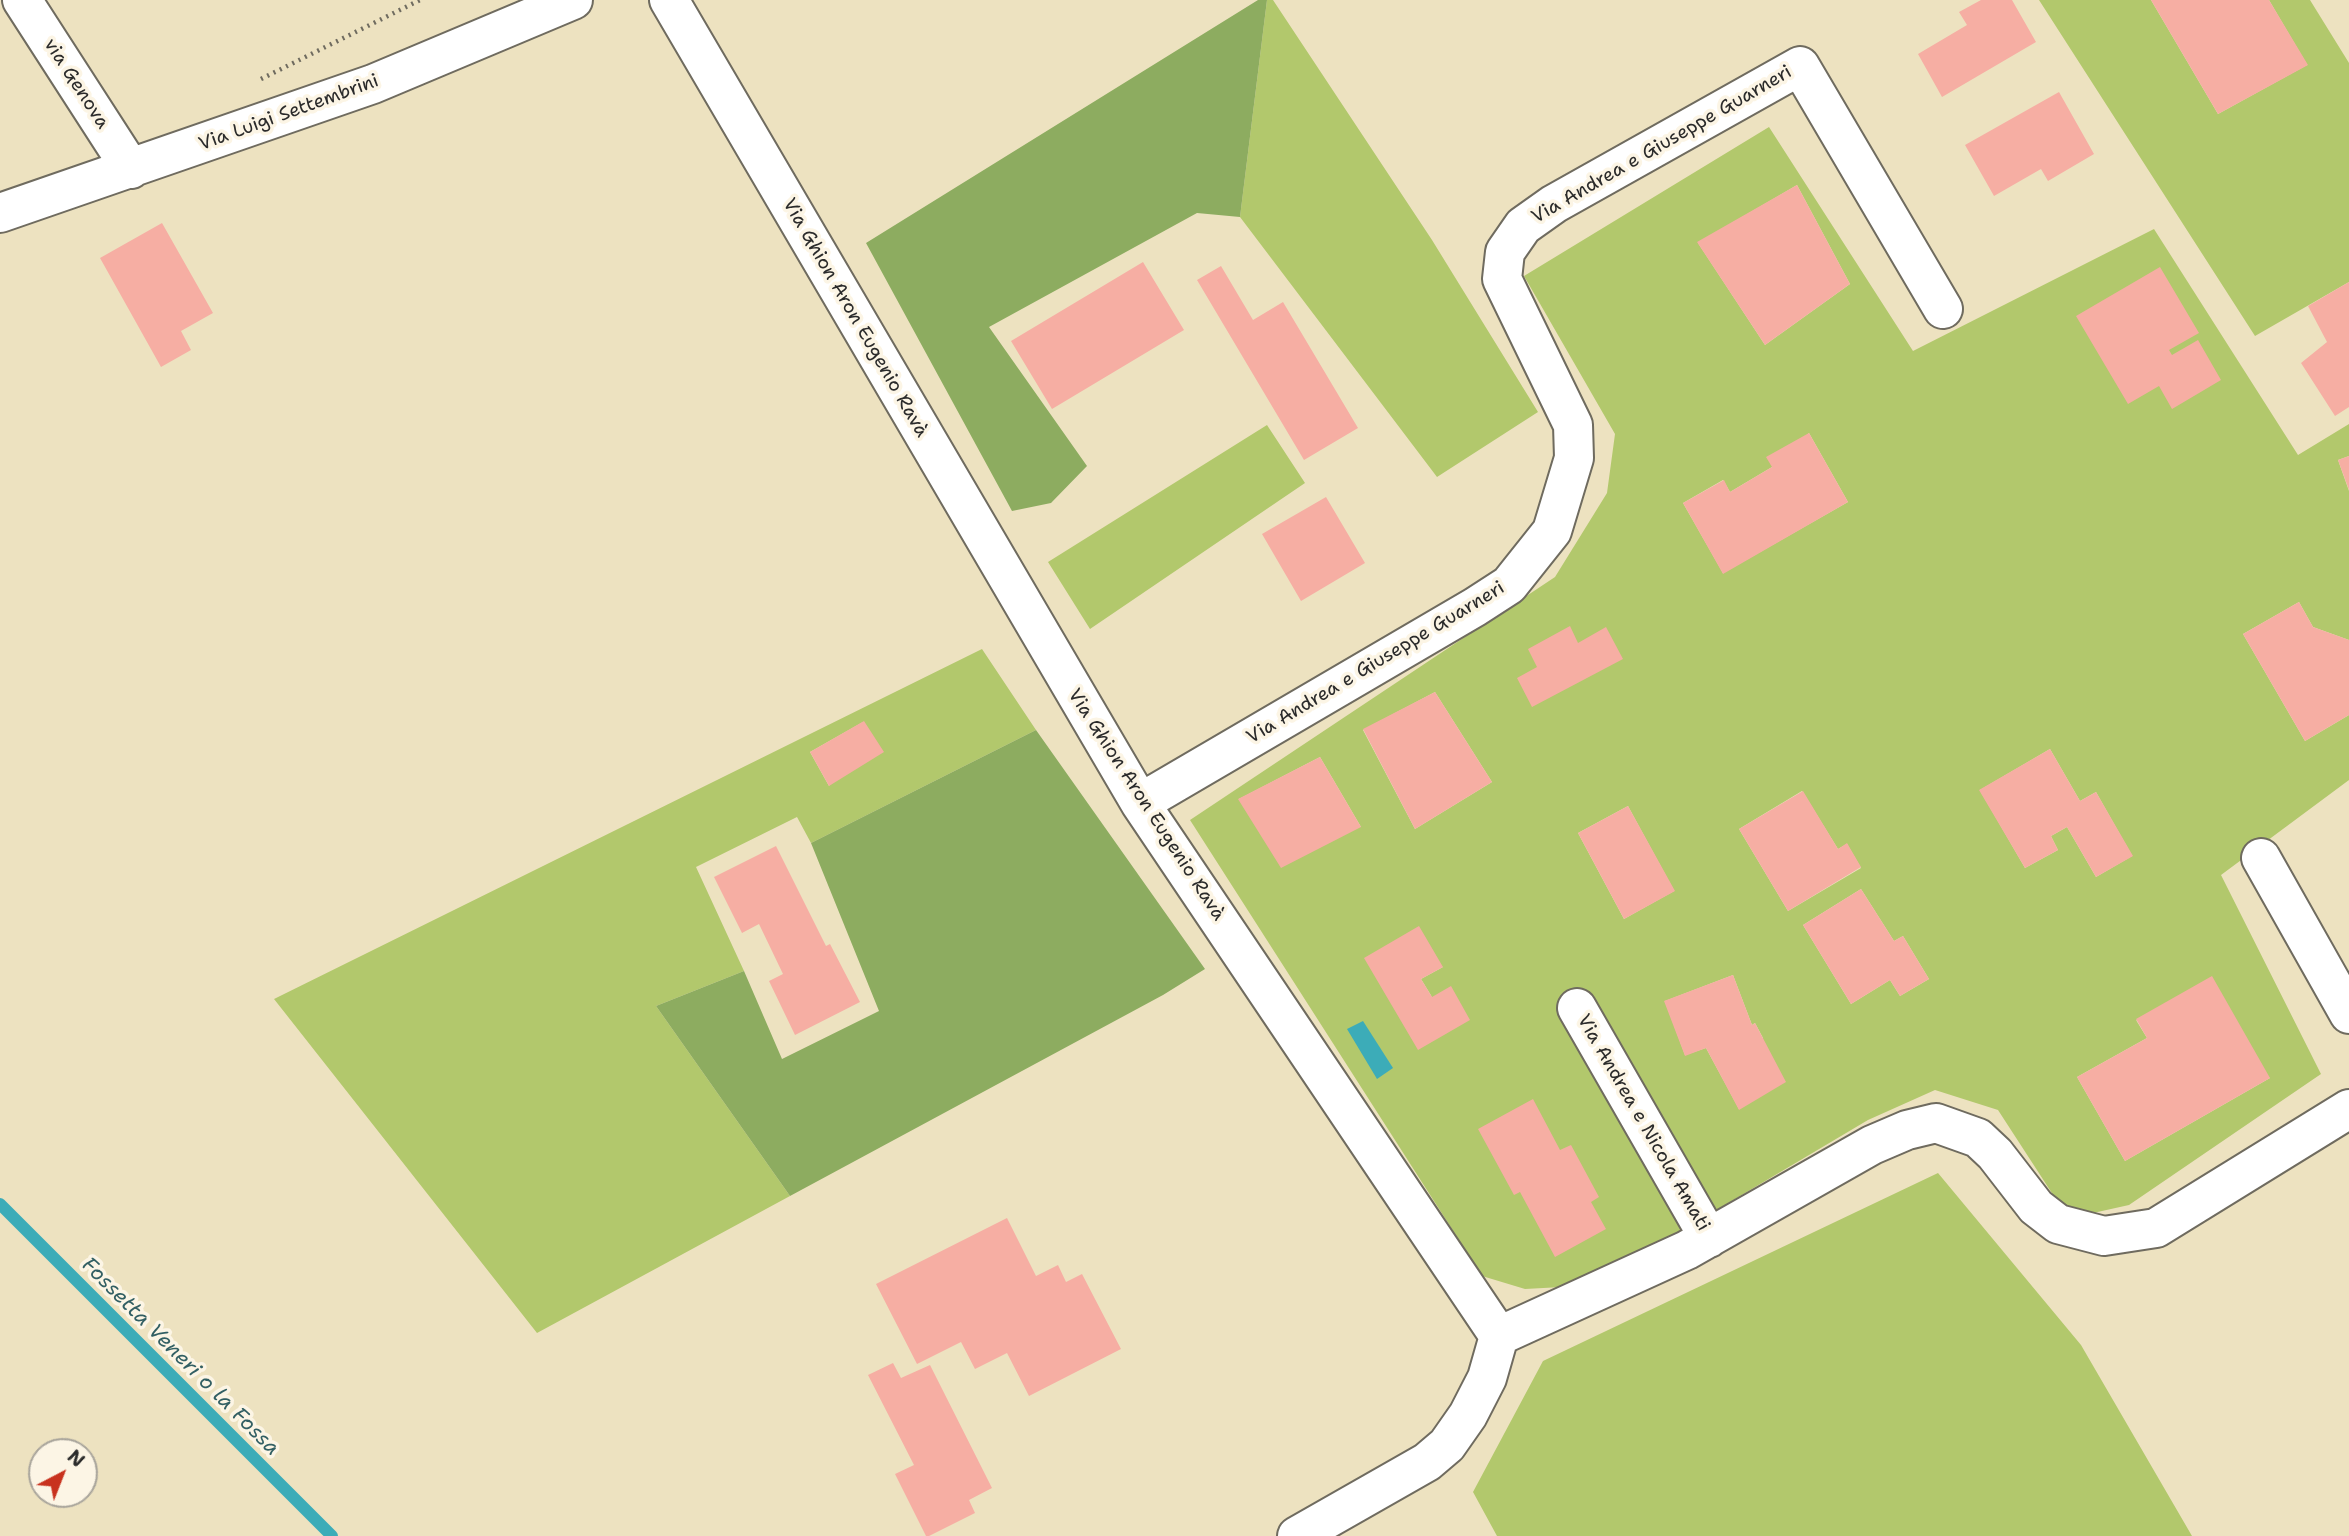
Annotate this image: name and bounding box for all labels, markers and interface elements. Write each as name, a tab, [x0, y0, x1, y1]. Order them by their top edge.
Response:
street label: via Genova	[38, 35, 114, 133]
street label: Via Andrea e Giuseppe Guarneri	[1528, 61, 1796, 229]
street label: Via Luigi Settembrini	[196, 70, 382, 156]
street label: Via Ghion Aron Eugenio Ravà	[777, 195, 933, 441]
street label: Via Andrea e Giuseppe Guarneri	[1243, 577, 1509, 749]
street label: Via Ghion Aron Eugenio Ravà	[1062, 685, 1230, 925]
street label: Via Andrea e Nicola Amati	[1572, 1011, 1714, 1235]
water label: Fossetta Veneri o la Fossa	[76, 1253, 284, 1461]
north arrow	[28, 1438, 98, 1508]
text: N	[62, 1444, 90, 1473]

